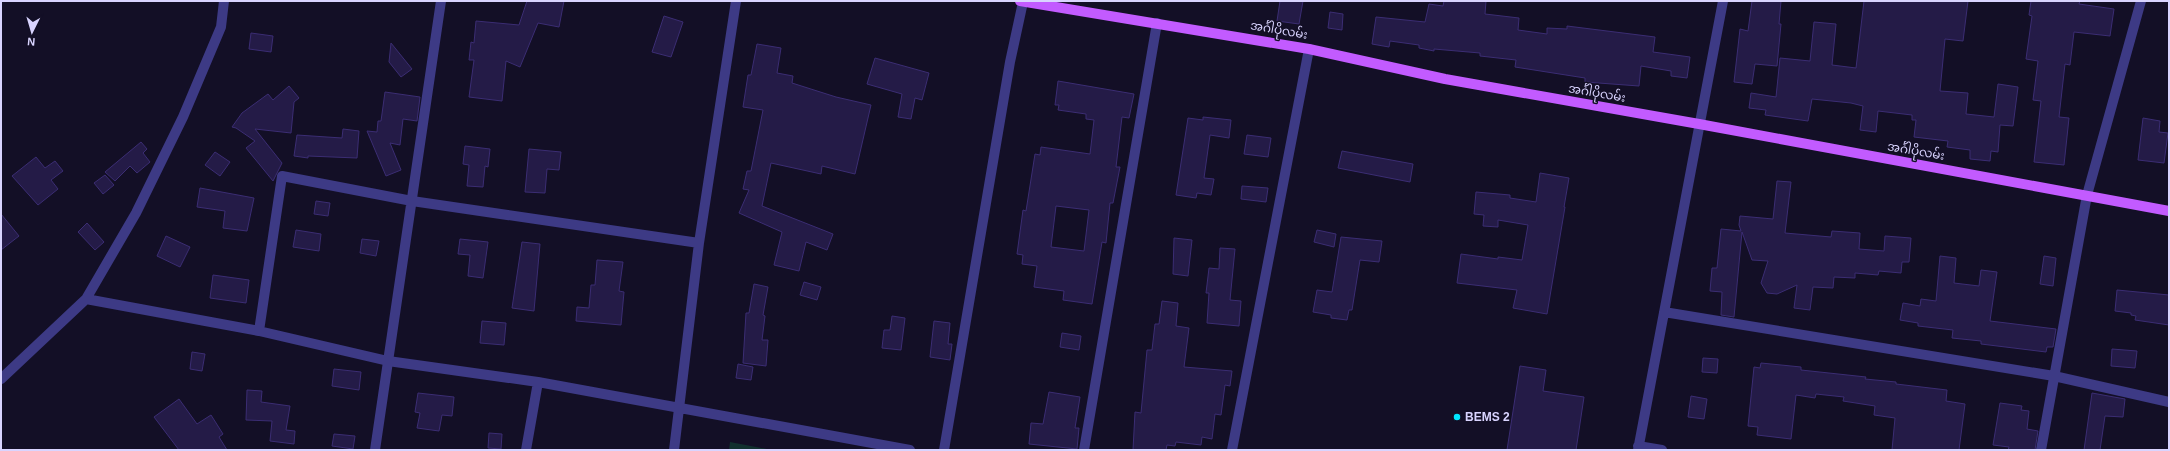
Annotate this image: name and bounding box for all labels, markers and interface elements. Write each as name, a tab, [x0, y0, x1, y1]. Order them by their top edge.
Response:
north arrow	[12, 12, 52, 52]
street label: အင်္ဂါပိုလမ်း	[1249, 16, 1309, 45]
text: N	[27, 36, 36, 48]
street label: အင်္ဂါပိုလမ်း	[1567, 79, 1627, 108]
street label: အင်္ဂါပိုလမ်း	[1886, 137, 1946, 166]
place label: BEMS 2	[1465, 410, 1510, 424]
marker: BEMS 2	[1452, 412, 1462, 422]

